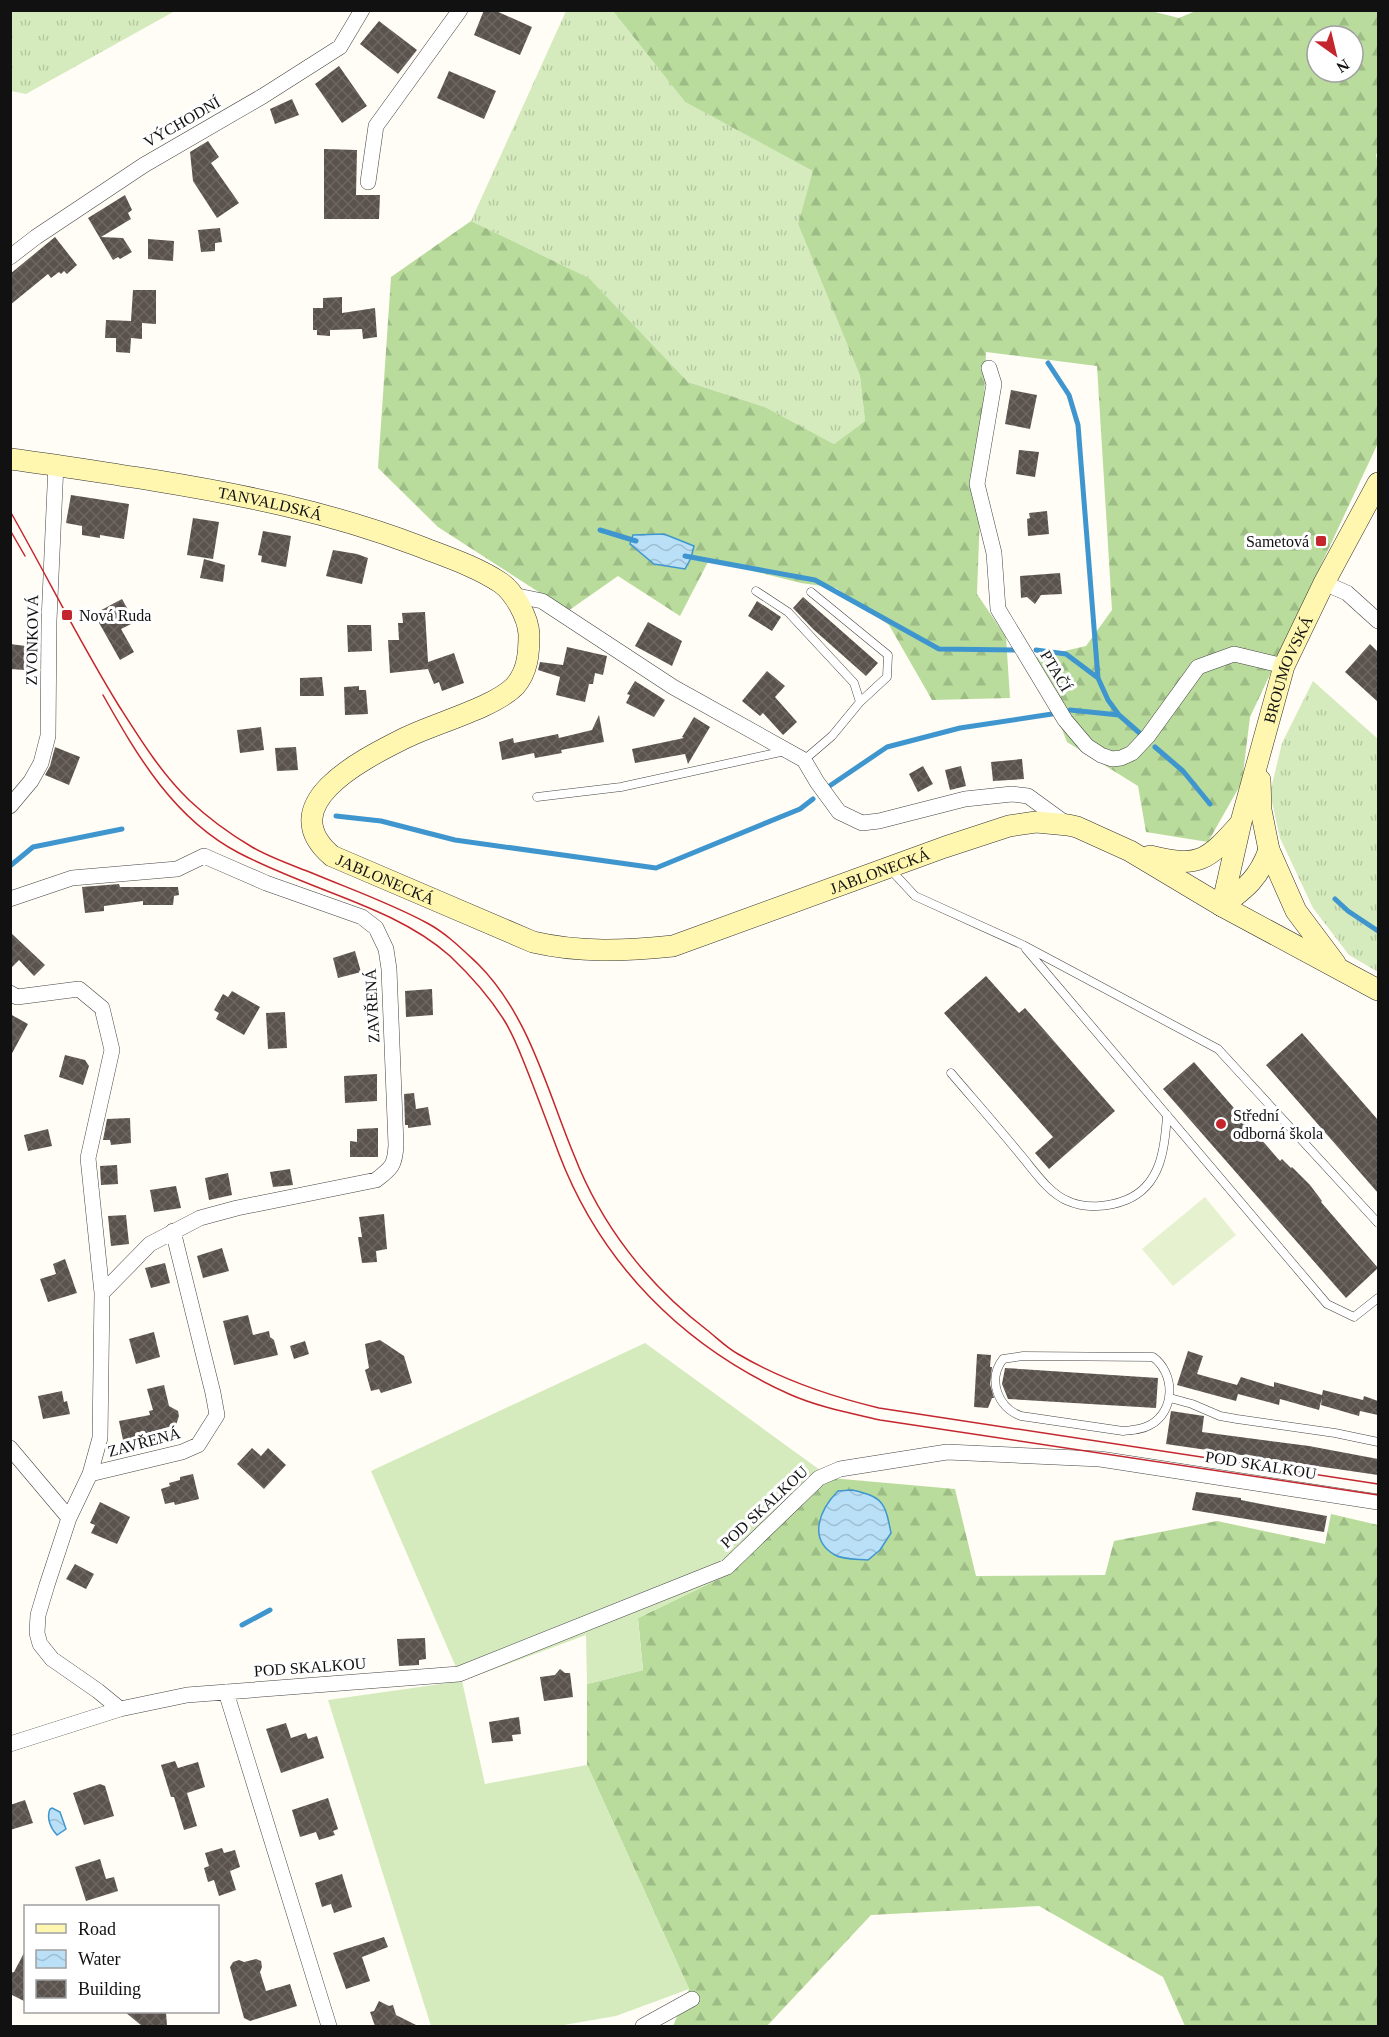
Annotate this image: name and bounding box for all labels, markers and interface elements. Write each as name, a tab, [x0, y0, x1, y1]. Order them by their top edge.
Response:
north arrow	[1305, 24, 1365, 84]
text: N	[1333, 56, 1353, 77]
street label: VÝCHODNÍ	[140, 92, 223, 151]
street label: TANVALDSKÁ	[217, 483, 325, 523]
place label: Sametová	[1246, 533, 1309, 550]
marker: Sametová	[1314, 534, 1328, 548]
street label: ZVONKOVÁ	[22, 594, 41, 685]
place label: Nová Ruda	[79, 607, 151, 624]
marker: Nová Ruda	[60, 608, 74, 622]
street label: BROUMOVSKÁ	[1260, 612, 1316, 725]
street label: PTAČÍ	[1037, 647, 1076, 695]
street label: JABLONECKÁ	[827, 844, 932, 897]
street label: JABLONECKÁ	[334, 850, 438, 908]
street label: ZAVŘENÁ	[361, 968, 382, 1044]
place label: Střední odborná škola	[1233, 1107, 1323, 1142]
marker: Střední odborná škola	[1214, 1117, 1228, 1131]
street label: ZAVŘENÁ	[106, 1423, 183, 1460]
street label: POD SKALKOU	[1204, 1448, 1318, 1482]
street label: POD SKALKOU	[717, 1462, 811, 1552]
street label: POD SKALKOU	[253, 1655, 367, 1679]
legend	[24, 1905, 219, 2013]
text: Road	[78, 1919, 116, 1939]
text: Water	[78, 1949, 121, 1969]
text: Building	[78, 1979, 141, 1999]

